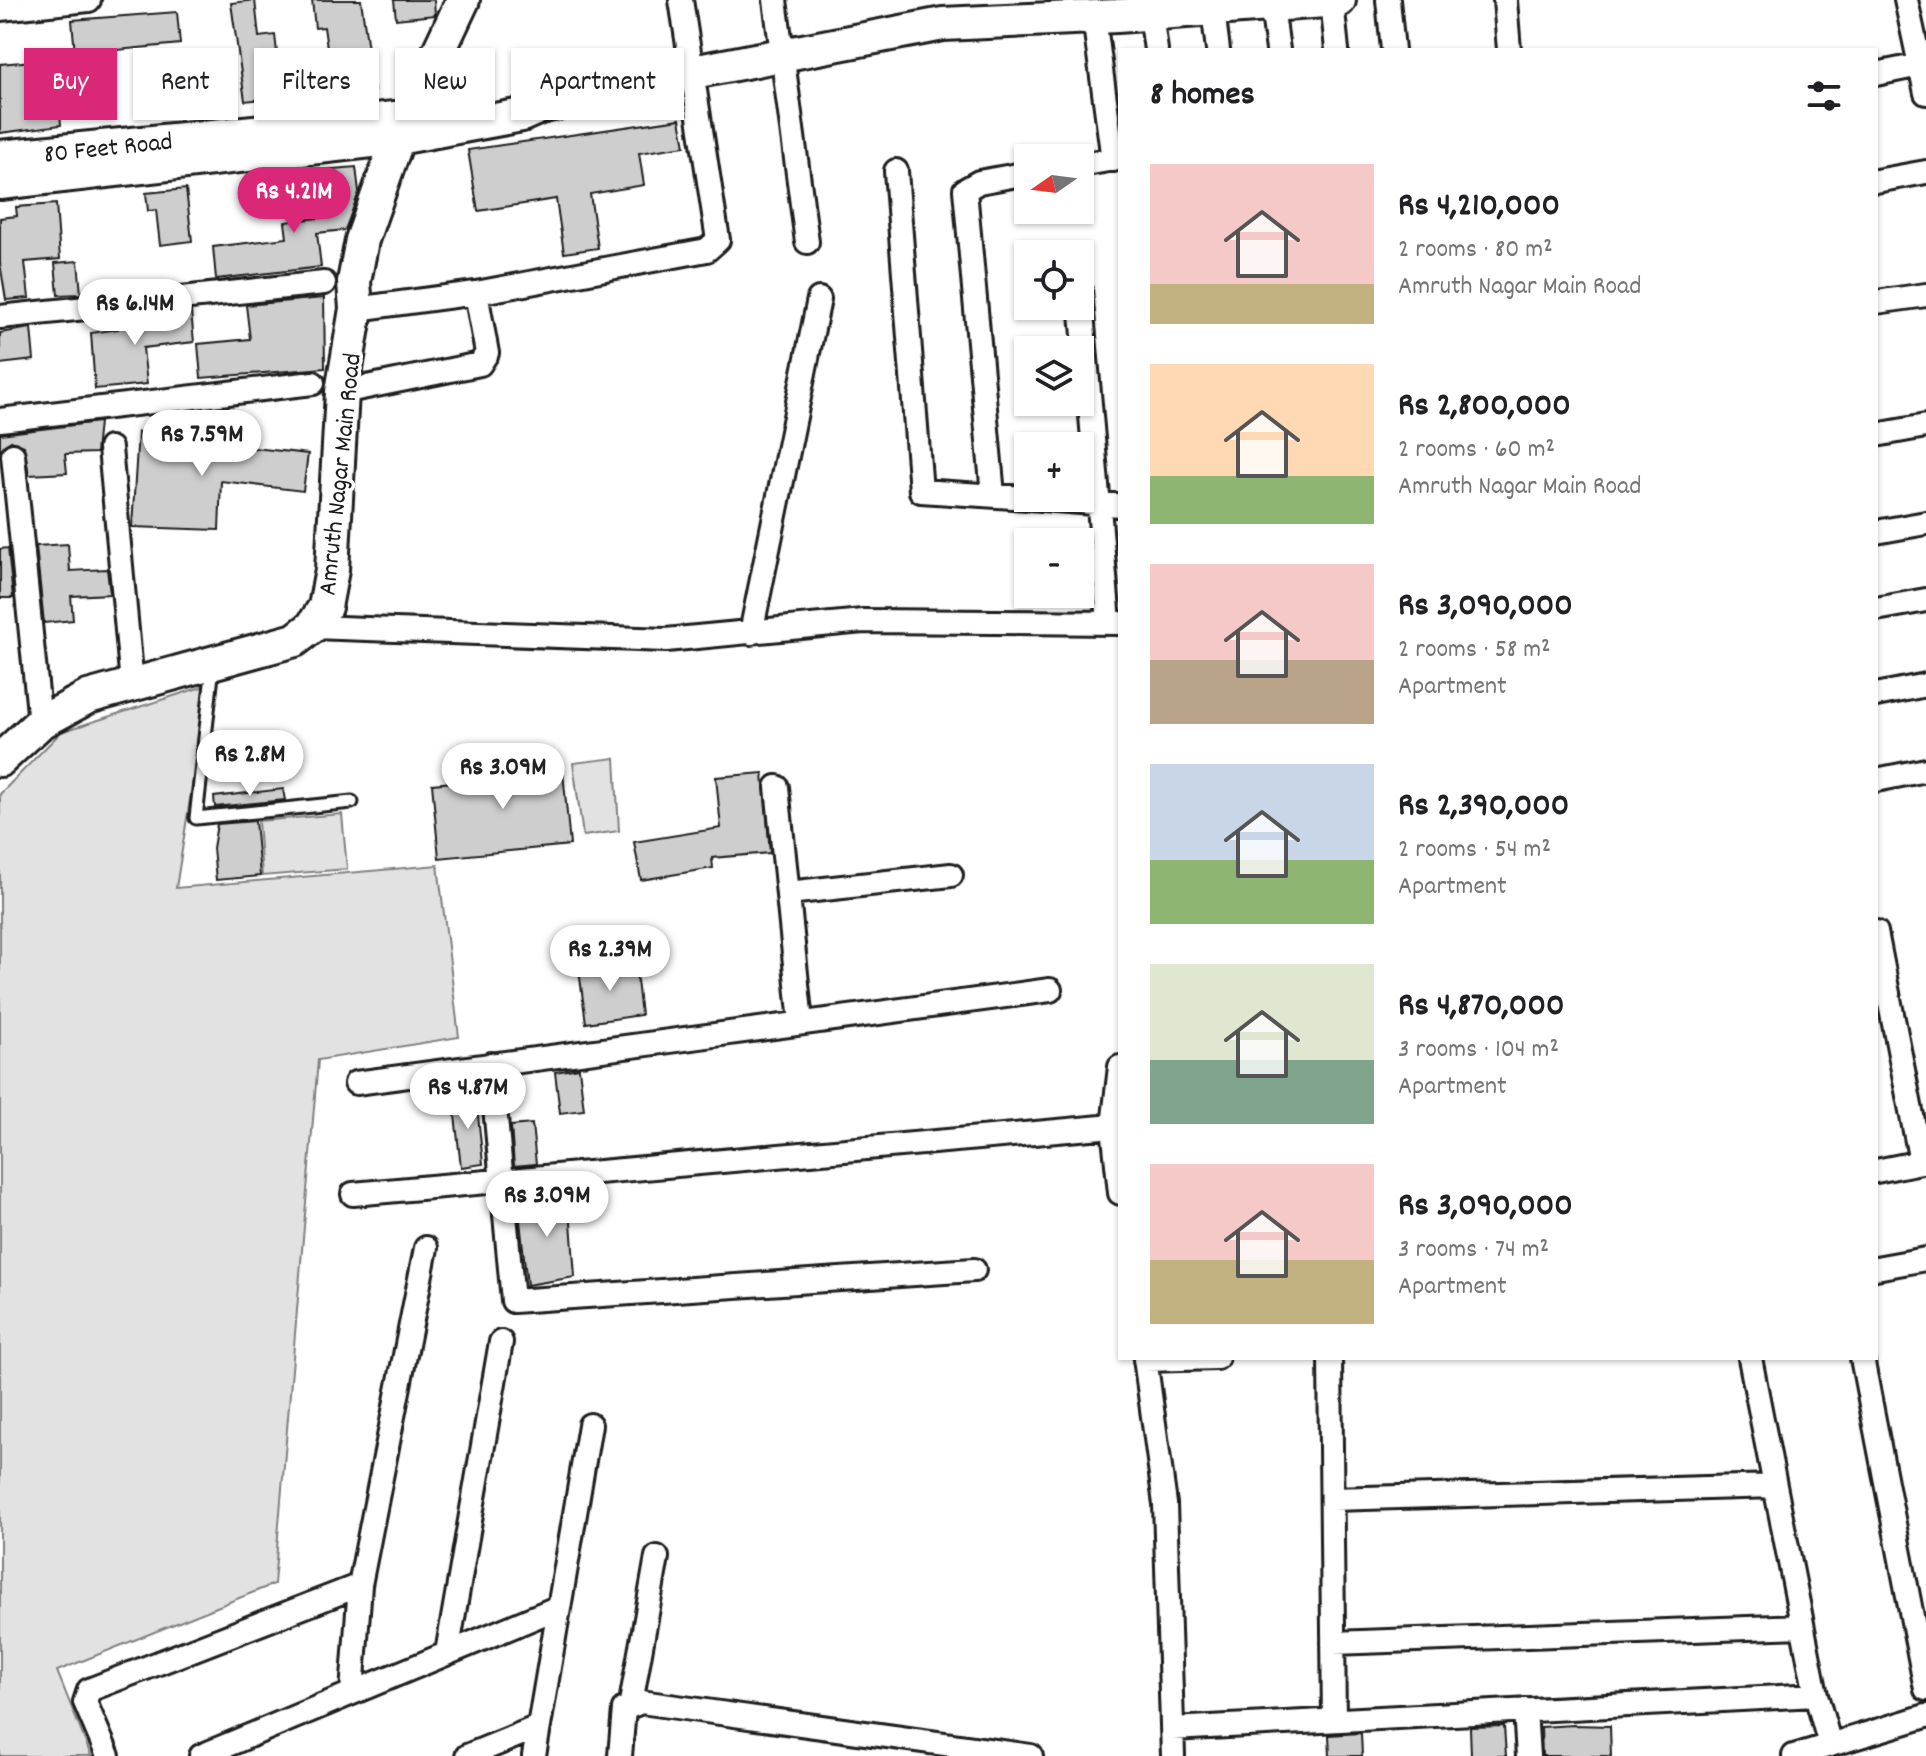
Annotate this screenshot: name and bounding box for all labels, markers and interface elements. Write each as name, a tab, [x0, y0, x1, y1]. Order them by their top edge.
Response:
chip: Buy	[24, 48, 117, 120]
chip: Rent	[133, 48, 238, 120]
chip: Filters	[254, 48, 379, 120]
chip: New	[395, 48, 495, 120]
chip: Apartment	[511, 48, 684, 120]
text: 8 homes	[1150, 72, 1255, 121]
icon: filters	[1802, 74, 1846, 118]
street label: 80 Feet Road	[42, 124, 175, 175]
north arrow	[1014, 144, 1094, 224]
map controls	[1014, 144, 1094, 608]
pin: Rs 4.21M	[211, 167, 377, 235]
text: Rs 4.21M	[256, 174, 332, 211]
text: Rs 4,210,000	[1398, 183, 1560, 232]
icon: home	[1214, 196, 1310, 292]
text: 2 rooms · 80 m²	[1398, 232, 1553, 269]
button: locate	[1014, 240, 1094, 320]
text: Amruth Nagar Main Road	[1398, 269, 1641, 306]
pin: Rs 6.14M	[52, 279, 218, 347]
text: Rs 6.14M	[96, 286, 174, 323]
button: layers	[1014, 336, 1094, 416]
street label: Amruth Nagar Main Road	[310, 351, 373, 597]
text: Rs 2,800,000	[1398, 383, 1571, 432]
icon: home	[1214, 396, 1310, 492]
pin: Rs 7.59M	[119, 410, 285, 478]
text: Rs 7.59M	[160, 417, 244, 454]
button: +	[1014, 432, 1094, 512]
text: 2 rooms · 60 m²	[1398, 432, 1555, 469]
text: Amruth Nagar Main Road	[1398, 469, 1641, 506]
button: −	[1014, 528, 1094, 608]
text: Rs 3,090,000	[1398, 583, 1573, 632]
icon: home	[1214, 596, 1310, 692]
text: 2 rooms · 58 m²	[1398, 632, 1551, 669]
text: Apartment	[1398, 669, 1507, 706]
pin: Rs 2.8M	[176, 730, 324, 798]
text: Rs 2.8M	[215, 737, 285, 774]
pin: Rs 3.09M	[420, 743, 586, 811]
text: Rs 3.09M	[460, 750, 546, 787]
text: Rs 2,390,000	[1398, 783, 1569, 832]
icon: home	[1214, 796, 1310, 892]
text: 2 rooms · 54 m²	[1398, 832, 1551, 869]
text: Apartment	[1398, 869, 1507, 906]
pin: Rs 2.39M	[527, 925, 693, 993]
text: Rs 2.39M	[568, 932, 652, 969]
text: Rs 4,870,000	[1398, 983, 1564, 1032]
icon: home	[1214, 996, 1310, 1092]
text: 3 rooms · 104 m²	[1398, 1032, 1559, 1069]
pin: Rs 4.87M	[385, 1063, 551, 1131]
text: Apartment	[1398, 1069, 1507, 1106]
text: Rs 4.87M	[428, 1070, 508, 1107]
pin: Rs 3.09M	[464, 1171, 630, 1239]
text: Rs 3.09M	[504, 1178, 590, 1215]
text: Rs 3,090,000	[1398, 1183, 1573, 1232]
icon: home	[1214, 1196, 1310, 1292]
text: 3 rooms · 74 m²	[1398, 1232, 1549, 1269]
text: Apartment	[1398, 1269, 1507, 1306]

